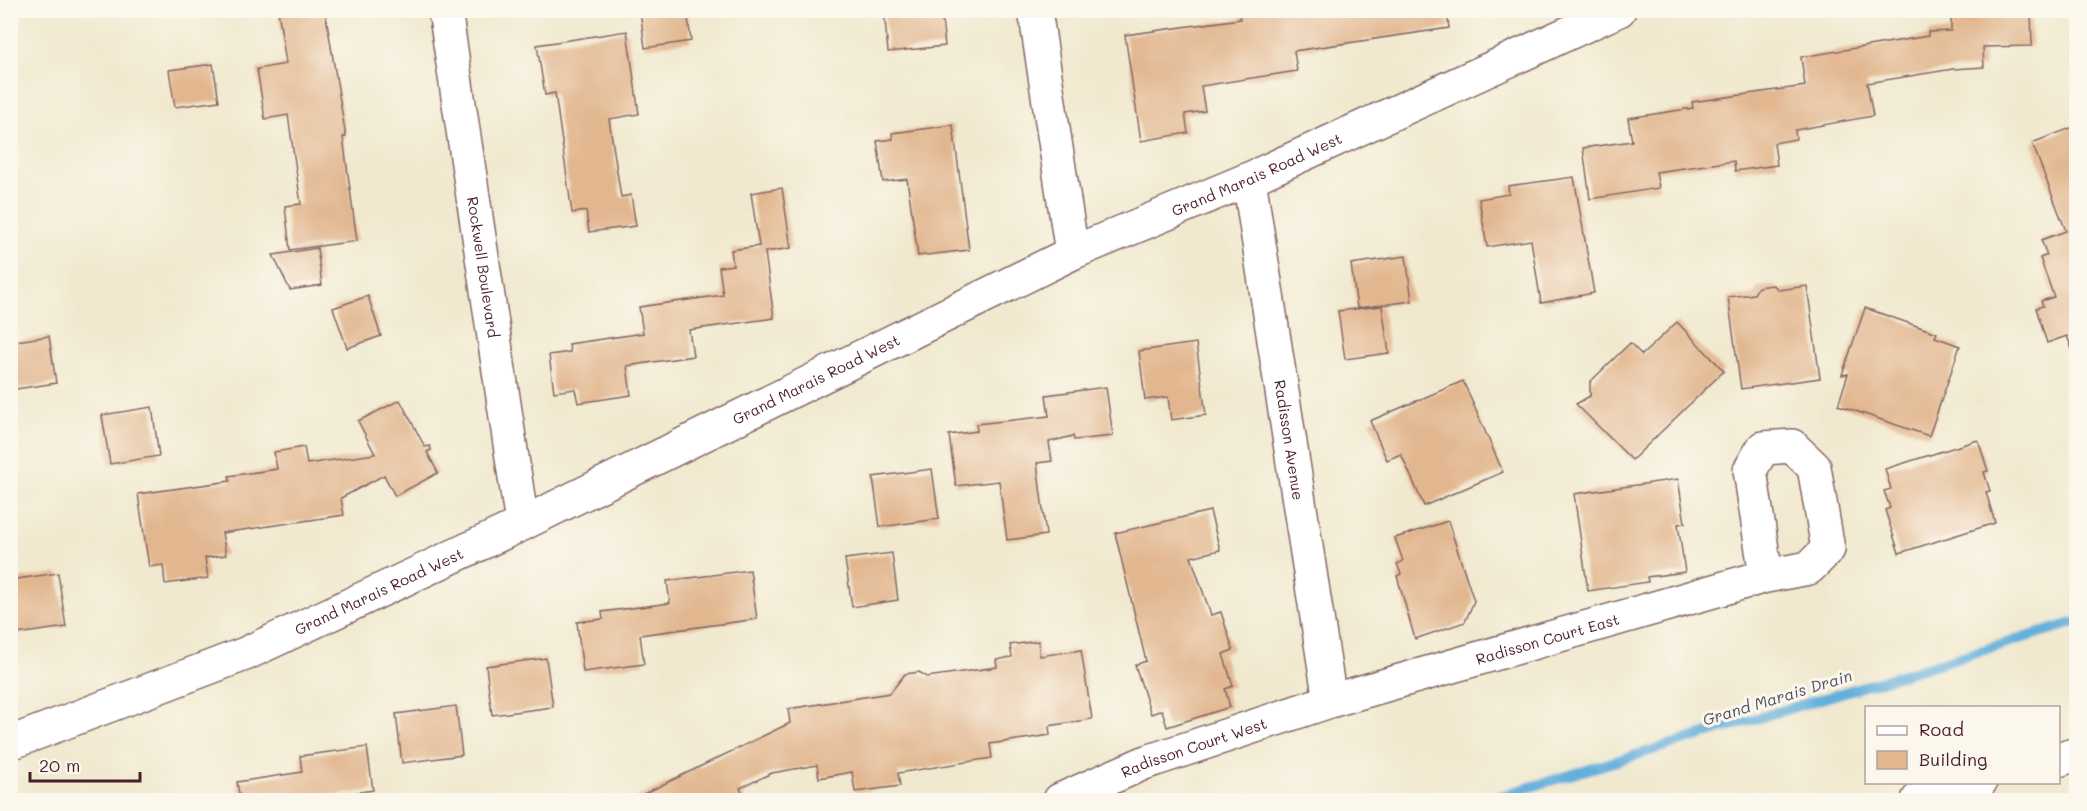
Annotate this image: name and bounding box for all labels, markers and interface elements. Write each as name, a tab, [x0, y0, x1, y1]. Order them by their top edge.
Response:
street label: Grand Marais Road West	[1168, 128, 1345, 220]
street label: Rockwell Boulevard	[463, 195, 504, 339]
street label: Grand Marais Road West	[729, 329, 903, 429]
street label: Radisson Avenue	[1270, 378, 1309, 502]
street label: Grand Marais Road West	[291, 543, 466, 639]
street label: Radisson Court East	[1473, 609, 1621, 669]
water label: Grand Marais Drain	[1700, 664, 1854, 730]
legend	[1865, 706, 2060, 784]
street label: Radisson Court West	[1118, 713, 1269, 782]
text: Road	[1919, 717, 1964, 741]
scale bar	[30, 745, 140, 783]
text: Building	[1919, 747, 1987, 771]
text: 20 m	[39, 753, 80, 777]

